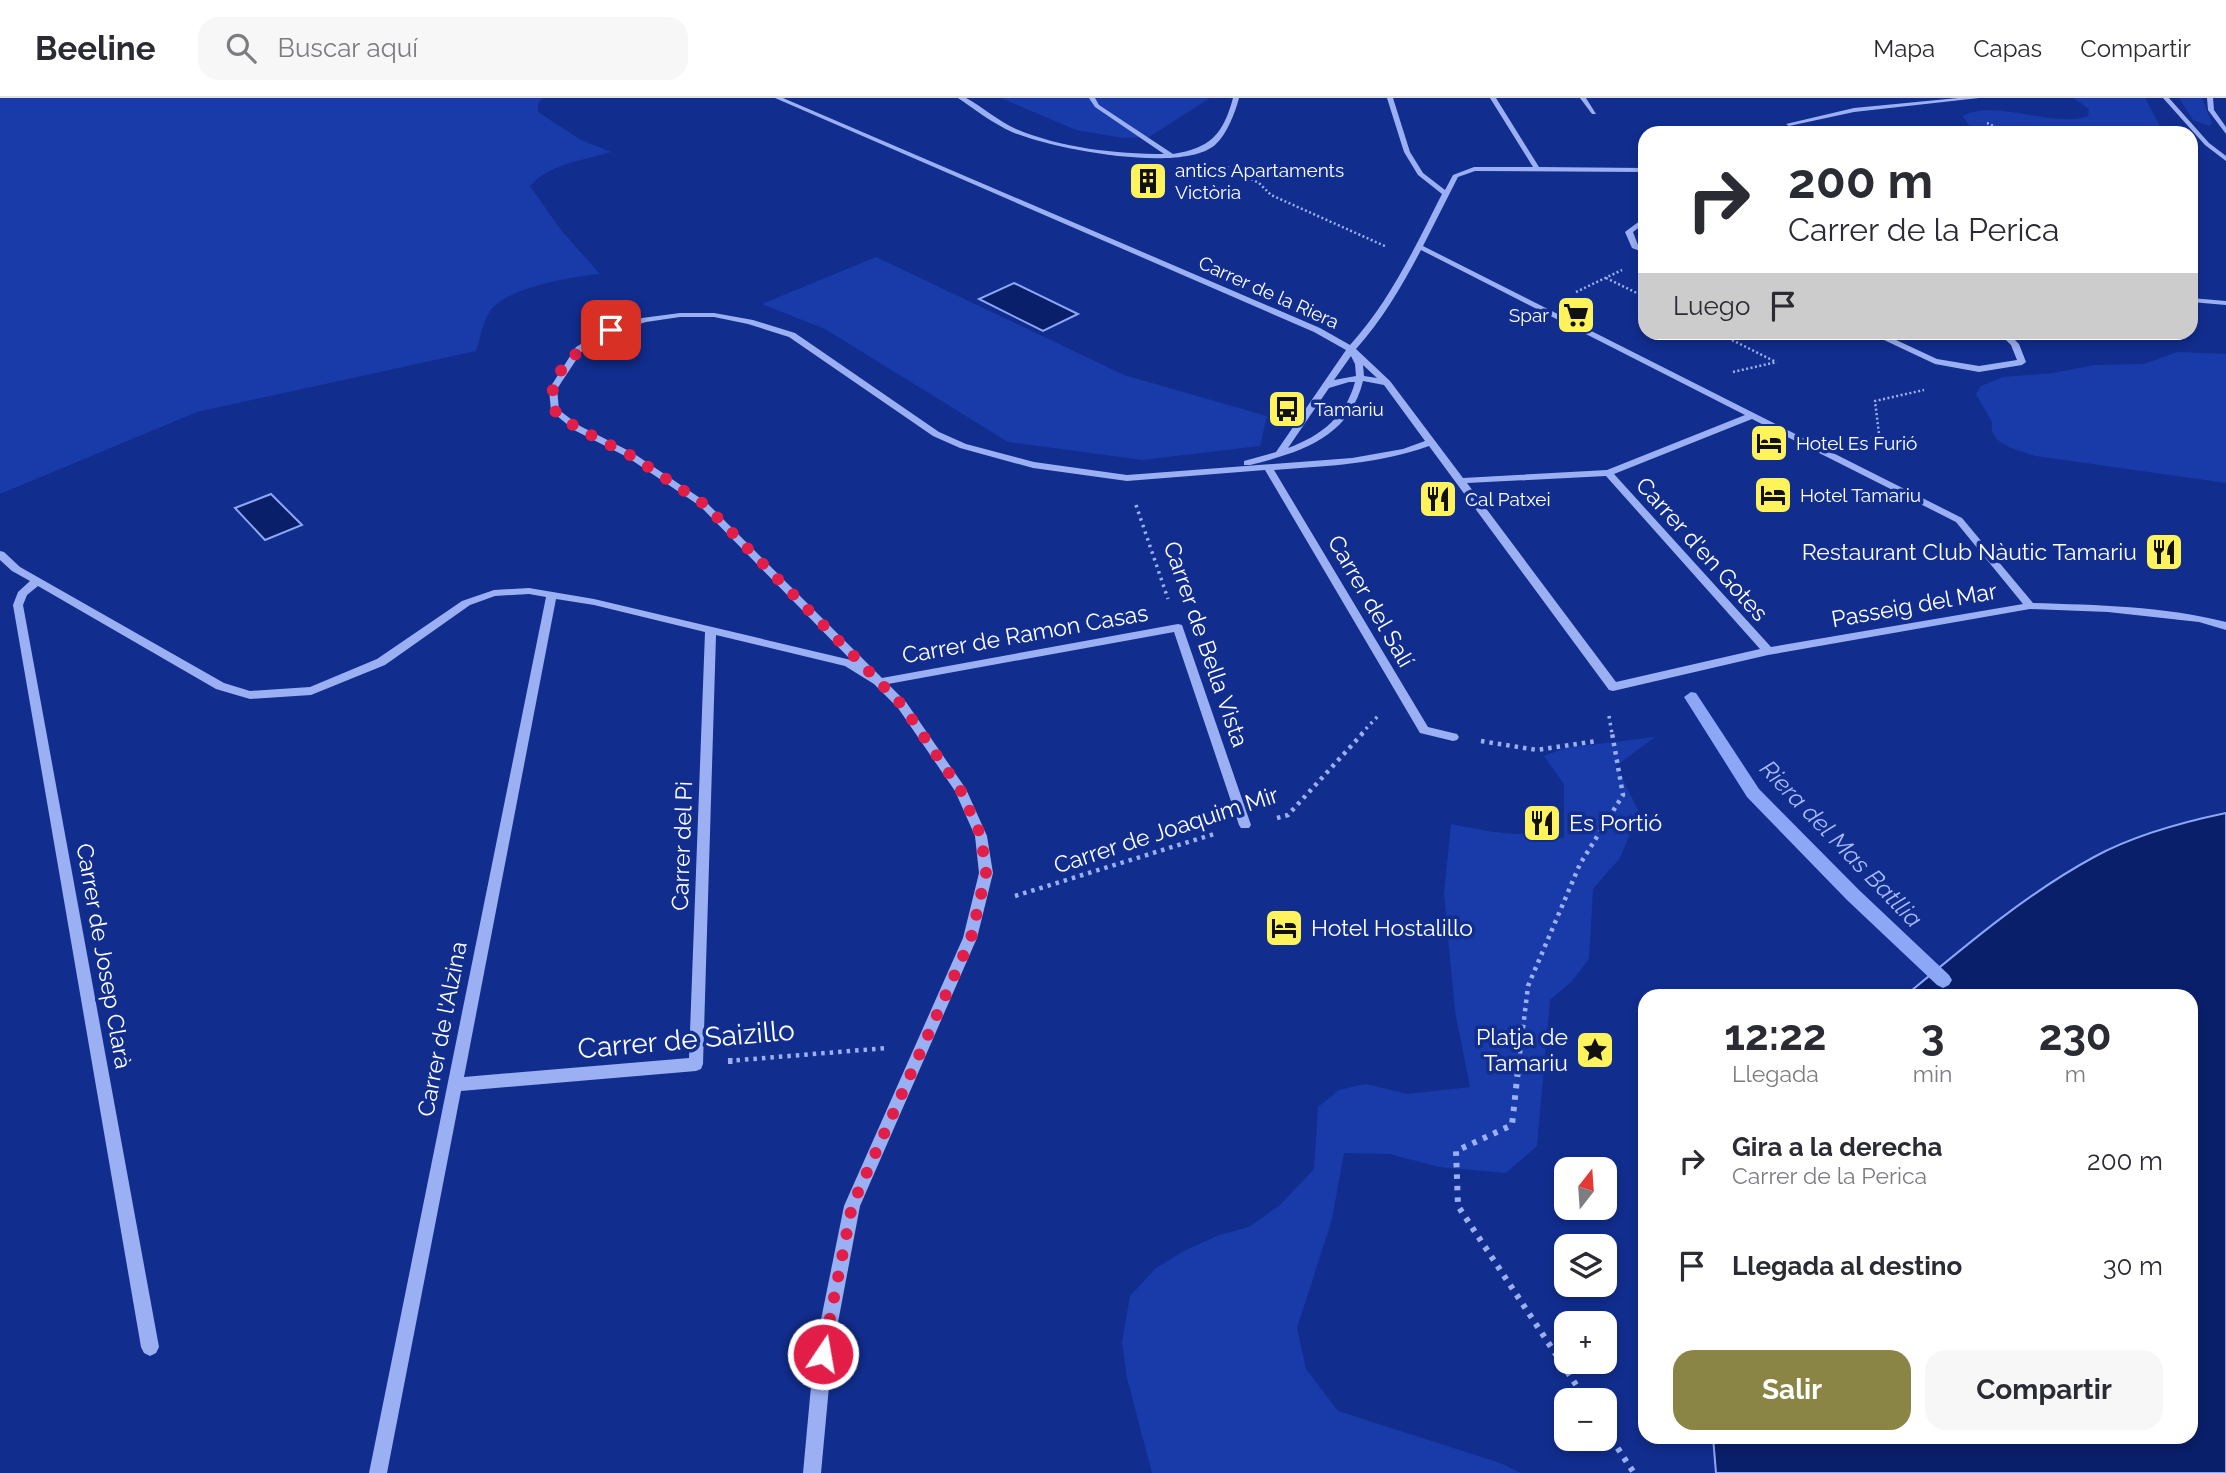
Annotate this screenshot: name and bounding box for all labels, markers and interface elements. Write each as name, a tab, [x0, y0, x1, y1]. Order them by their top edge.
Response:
search box	[198, 17, 688, 80]
text: Beeline	[35, 29, 156, 68]
icon: search	[222, 29, 260, 67]
text: Buscar aquí	[278, 33, 418, 63]
text: Mapa	[1873, 34, 1935, 63]
text: Capas	[1973, 34, 2042, 63]
text: Compartir	[2080, 34, 2191, 63]
text: 200 m	[1788, 152, 1933, 209]
icon: right	[1673, 154, 1764, 245]
place label: antics Apartaments Victòria	[1175, 159, 1344, 203]
building icon: antics Apartaments Victòria	[1127, 160, 1169, 202]
text: Carrer de la Perica	[1788, 211, 2060, 248]
street label: Carrer de la Riera	[1195, 251, 1343, 333]
icon: arrive	[1764, 287, 1802, 325]
text: Luego	[1673, 291, 1750, 321]
supermarket icon: Spar	[1555, 294, 1597, 336]
pin	[581, 300, 641, 360]
place label: Spar	[1509, 304, 1549, 326]
icon: arrive	[592, 311, 630, 349]
bus stop icon: Tamariu	[1266, 388, 1308, 430]
place label: Tamariu	[1314, 398, 1384, 420]
hotel icon: Hotel Es Furió	[1748, 422, 1790, 464]
place label: Hotel Es Furió	[1796, 432, 1917, 454]
street label: Carrer d'en Gotes	[1631, 471, 1774, 626]
hotel icon: Hotel Tamariu	[1752, 474, 1794, 516]
restaurant icon: Cal Patxei	[1417, 478, 1459, 520]
place label: Hotel Tamariu	[1800, 484, 1921, 506]
place label: Cal Patxei	[1465, 488, 1551, 510]
street label: Carrer del Salí	[1323, 530, 1421, 672]
restaurant icon: Restaurant Club Nàutic Tamariu	[2143, 531, 2185, 573]
street label: Carrer de Bella Vista	[1159, 538, 1254, 750]
place label: Restaurant Club Nàutic Tamariu	[1802, 538, 2137, 565]
street label: Passeig del Mar	[1829, 577, 1999, 632]
street label: Carrer de Ramon Casas	[900, 599, 1150, 668]
water label: Riera del Mas Batllia	[1754, 754, 1929, 933]
street label: Carrer de Joaquim Mir	[1050, 780, 1281, 879]
street label: Carrer del Pi	[666, 781, 697, 911]
restaurant icon: Es Portió	[1521, 802, 1563, 844]
place label: Es Portió	[1569, 809, 1662, 836]
street label: Carrer de Josep Clarà	[71, 841, 138, 1071]
hotel icon: Hotel Hostalillo	[1263, 907, 1305, 949]
place label: Hotel Hostalillo	[1311, 914, 1473, 941]
street label: Carrer de l'Alzina	[411, 939, 472, 1119]
text: 12:22	[1724, 1011, 1827, 1060]
text: 3	[1921, 1011, 1944, 1060]
text: 230	[2039, 1011, 2112, 1060]
street label: Carrer de Saizillo	[576, 1014, 796, 1065]
place label: Platja de Tamariu	[1476, 1023, 1568, 1076]
place icon: Platja de Tamariu	[1574, 1029, 1616, 1071]
text: Llegada	[1732, 1060, 1819, 1087]
text: min	[1913, 1060, 1952, 1087]
text: m	[2065, 1060, 2086, 1087]
text: Gira a la derecha	[1732, 1132, 1942, 1162]
icon: right	[1673, 1142, 1711, 1180]
text: 200 m	[2087, 1146, 2163, 1176]
north arrow	[1554, 1157, 1617, 1220]
map controls	[1554, 1157, 1617, 1451]
text: Carrer de la Perica	[1732, 1162, 1927, 1189]
button: layers	[1554, 1234, 1617, 1297]
icon: arrive	[1673, 1247, 1711, 1285]
text: Llegada al destino	[1732, 1251, 1962, 1281]
text: 30 m	[2103, 1251, 2163, 1281]
button: +	[1554, 1311, 1617, 1374]
position arrow	[786, 1317, 860, 1391]
button: Salir	[1673, 1350, 1911, 1430]
button: Compartir	[1925, 1350, 2163, 1430]
button: −	[1554, 1388, 1617, 1451]

